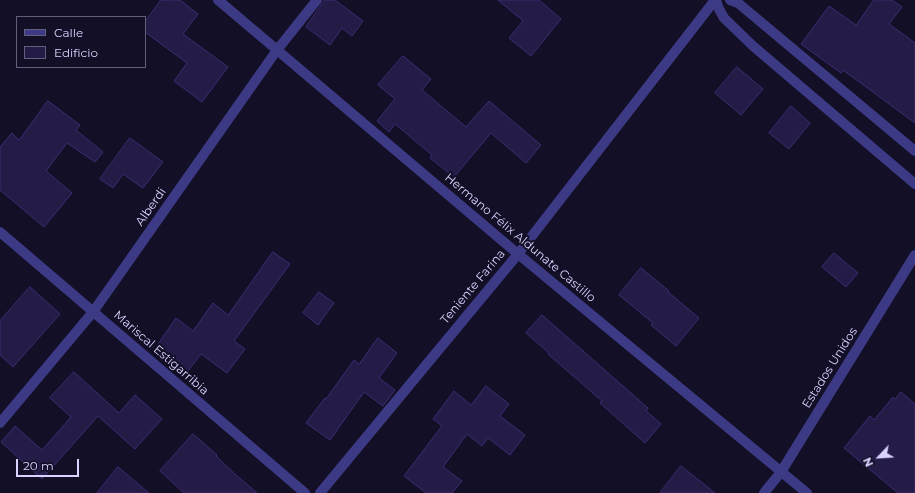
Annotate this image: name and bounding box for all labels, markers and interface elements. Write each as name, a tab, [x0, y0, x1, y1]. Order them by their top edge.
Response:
legend	[16, 16, 146, 68]
text: Calle	[54, 25, 83, 40]
text: Edificio	[54, 45, 98, 60]
street label: Hermano Félix Aldunate Castillo	[442, 171, 598, 305]
street label: Alberdi	[133, 185, 169, 229]
street label: Teniente Farina	[438, 247, 508, 327]
street label: Mariscal Estigarribia	[111, 308, 211, 398]
street label: Estados Unidos	[799, 325, 861, 411]
north arrow	[859, 437, 899, 477]
scale bar	[18, 451, 81, 477]
text: N	[860, 455, 876, 469]
text: 20 m	[23, 458, 54, 473]

